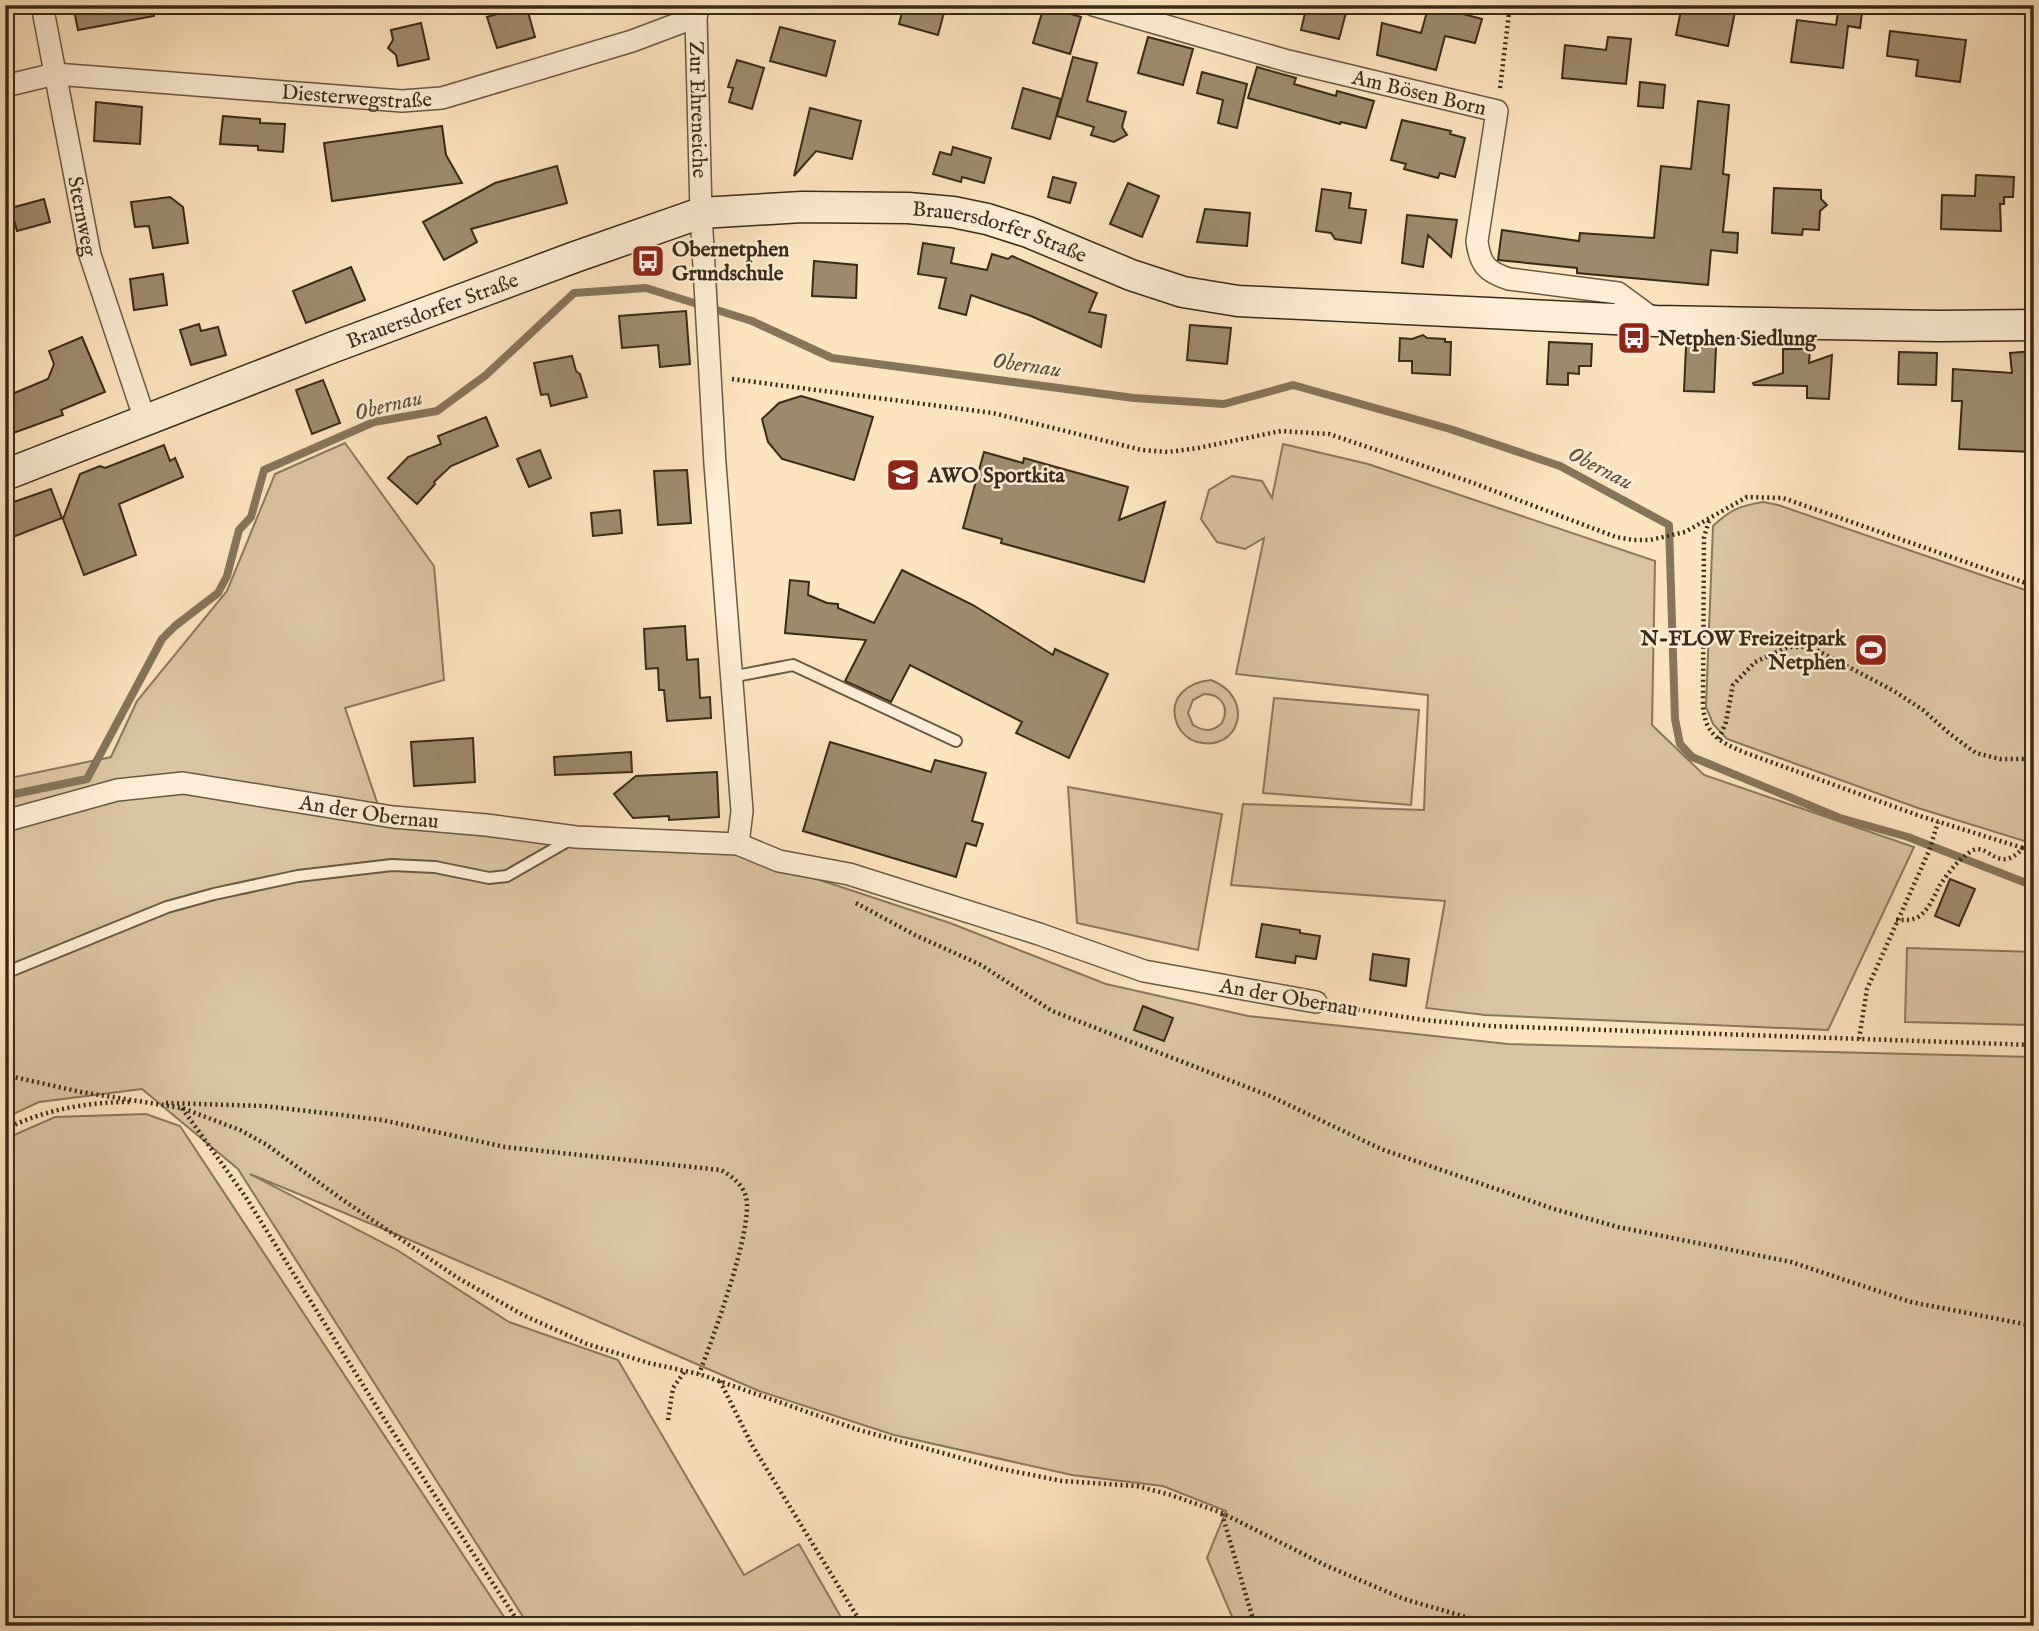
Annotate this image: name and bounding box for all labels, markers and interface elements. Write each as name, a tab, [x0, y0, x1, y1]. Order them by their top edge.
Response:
street label: Zur Ehreneiche	[682, 41, 712, 179]
street label: Am Bösen Born	[1348, 65, 1489, 123]
street label: Diesterwegstraße	[280, 80, 433, 116]
street label: Sternweg	[60, 174, 102, 259]
street label: Brauersdorfer Straße	[911, 196, 1091, 270]
place label: Obernetphen Grundschule	[672, 237, 789, 288]
bus stop icon: Obernetphen Grundschule	[629, 242, 667, 280]
street label: Brauersdorfer Straße	[343, 267, 523, 356]
bus stop icon: Netphen Siedlung	[1615, 319, 1653, 357]
place label: Netphen Siedlung	[1657, 326, 1817, 353]
water label: Obernau	[990, 346, 1063, 385]
water label: Obernau	[351, 383, 426, 428]
water label: Obernau	[1563, 440, 1638, 497]
school or university icon: AWO Sportkita	[884, 456, 922, 494]
place label: AWO Sportkita	[927, 463, 1065, 490]
place label: N-FLOW Freizeitpark Netphen	[1640, 626, 1847, 677]
sports icon: N-FLOW Freizeitpark Netphen	[1852, 631, 1890, 669]
street label: An der Obernau	[296, 790, 440, 836]
street label: An der Obernau	[1216, 973, 1360, 1024]

